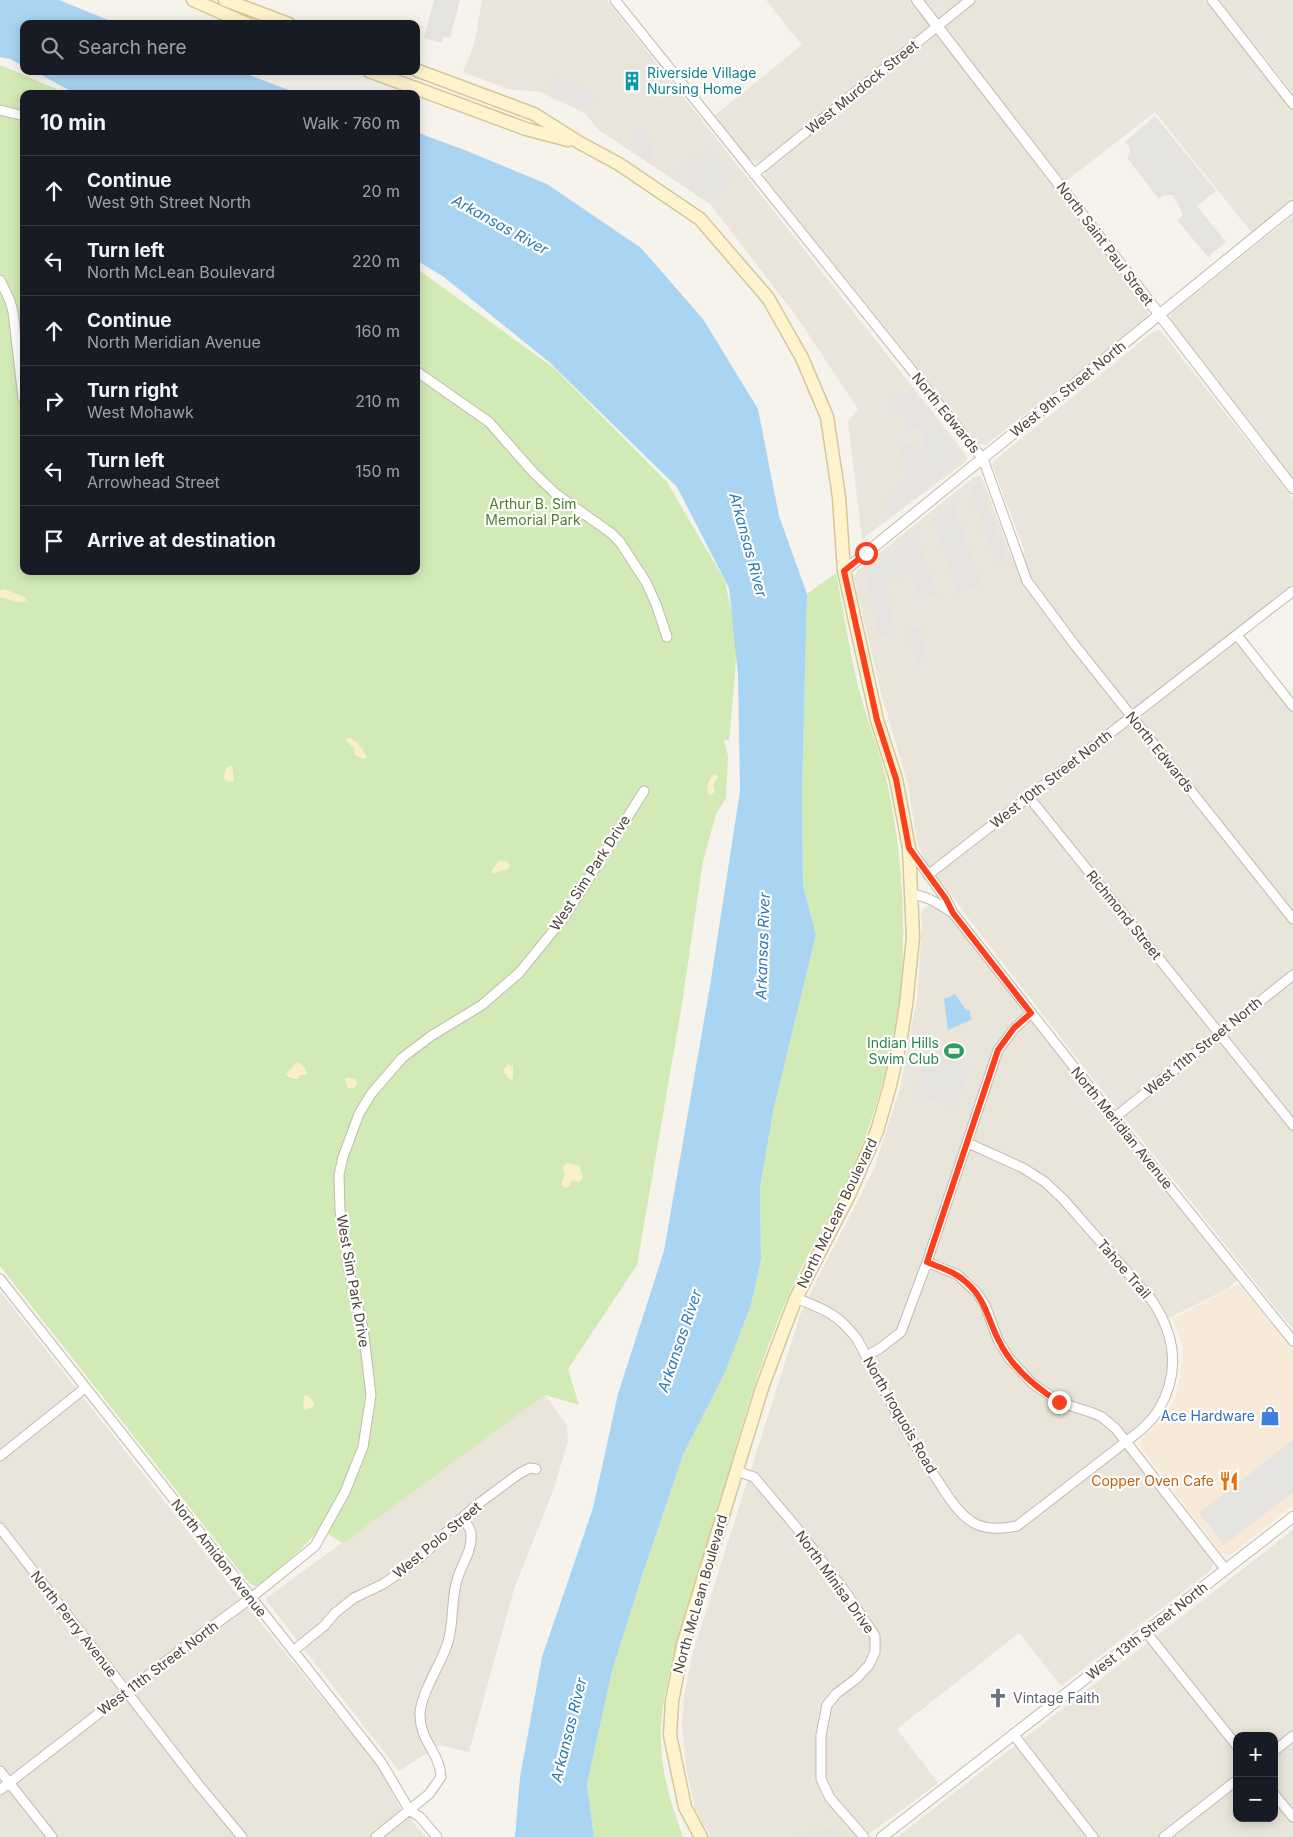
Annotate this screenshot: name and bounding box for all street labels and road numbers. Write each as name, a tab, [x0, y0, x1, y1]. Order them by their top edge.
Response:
street label: West Murdock Street	[802, 36, 921, 137]
street label: North Saint Paul Street	[1053, 179, 1158, 309]
street label: West 9th Street North	[1007, 337, 1129, 440]
street label: North Edwards	[909, 369, 984, 456]
street label: North Edwards	[1123, 708, 1198, 795]
street label: West 10th Street North	[987, 726, 1115, 831]
street label: West Sim Park Drive	[546, 812, 633, 934]
street label: Richmond Street	[1083, 867, 1166, 963]
street label: West 11th Street North	[1140, 993, 1265, 1098]
street label: North Meridian Avenue	[1068, 1063, 1177, 1192]
street label: North McLean Boulevard	[793, 1135, 880, 1290]
street label: West Sim Park Drive	[333, 1213, 374, 1349]
street label: Tahoe Trail	[1094, 1236, 1155, 1302]
street label: North Iroquois Road	[860, 1353, 941, 1476]
street label: North Amidon Avenue	[168, 1495, 271, 1620]
street label: West Polo Street	[389, 1498, 484, 1581]
street label: North McLean Boulevard	[669, 1512, 730, 1675]
street label: North Minisa Drive	[792, 1527, 878, 1636]
street label: North Perry Avenue	[28, 1567, 121, 1680]
street label: West 13th Street North	[1083, 1578, 1211, 1683]
street label: West 11th Street North	[94, 1617, 221, 1718]

